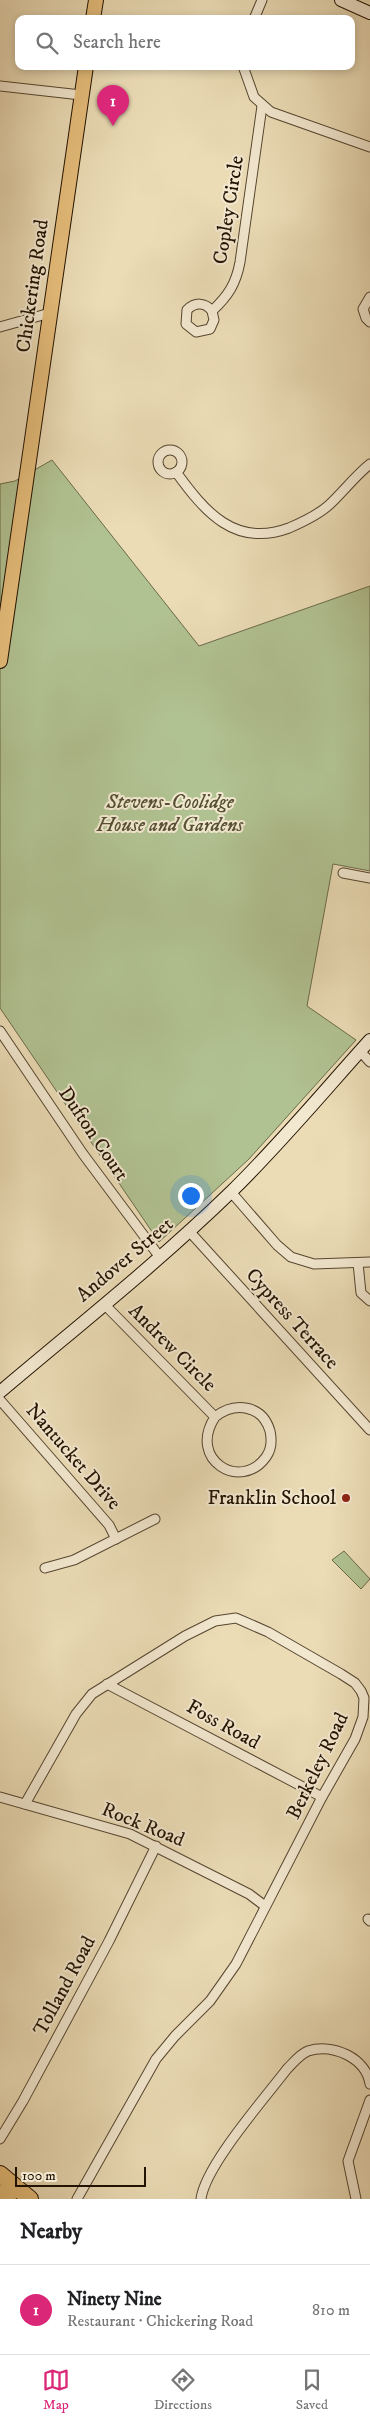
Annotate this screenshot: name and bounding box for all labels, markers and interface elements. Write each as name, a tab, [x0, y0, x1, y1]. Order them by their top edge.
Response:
search box	[15, 15, 355, 70]
icon: search	[33, 29, 61, 57]
text: Search here	[73, 31, 161, 54]
pin: 1	[97, 85, 129, 126]
street label: Copley Circle	[208, 154, 250, 266]
street label: Chickering Road	[11, 218, 55, 354]
park label: Stevens-Coolidge House and Gardens	[96, 790, 244, 838]
street label: Dufton Court	[52, 1082, 134, 1186]
your location	[178, 1183, 204, 1209]
street label: Andover Street	[71, 1212, 179, 1308]
street label: Cypress Terrace	[240, 1263, 344, 1375]
street label: Andrew Circle	[123, 1299, 221, 1397]
street label: Nantucket Drive	[20, 1399, 126, 1515]
place label: Franklin School	[208, 1486, 336, 1511]
marker: Franklin School	[340, 1492, 352, 1504]
street label: Foss Road	[182, 1695, 264, 1755]
street label: Berkeley Road	[281, 1709, 355, 1823]
street label: Rock Road	[98, 1797, 188, 1853]
street label: Tolland Road	[28, 1932, 102, 2040]
scale bar	[15, 2164, 146, 2187]
text: 100 m	[22, 2167, 56, 2185]
text: Nearby	[20, 2219, 82, 2245]
text: Ninety Nine	[67, 2288, 162, 2311]
text: 1	[33, 2300, 39, 2320]
text: 810 m	[312, 2300, 350, 2320]
text: Restaurant · Chickering Road	[67, 2311, 253, 2331]
tab: Map	[42, 2366, 70, 2414]
tab: Directions	[154, 2366, 212, 2414]
tab: Saved	[296, 2366, 328, 2414]

